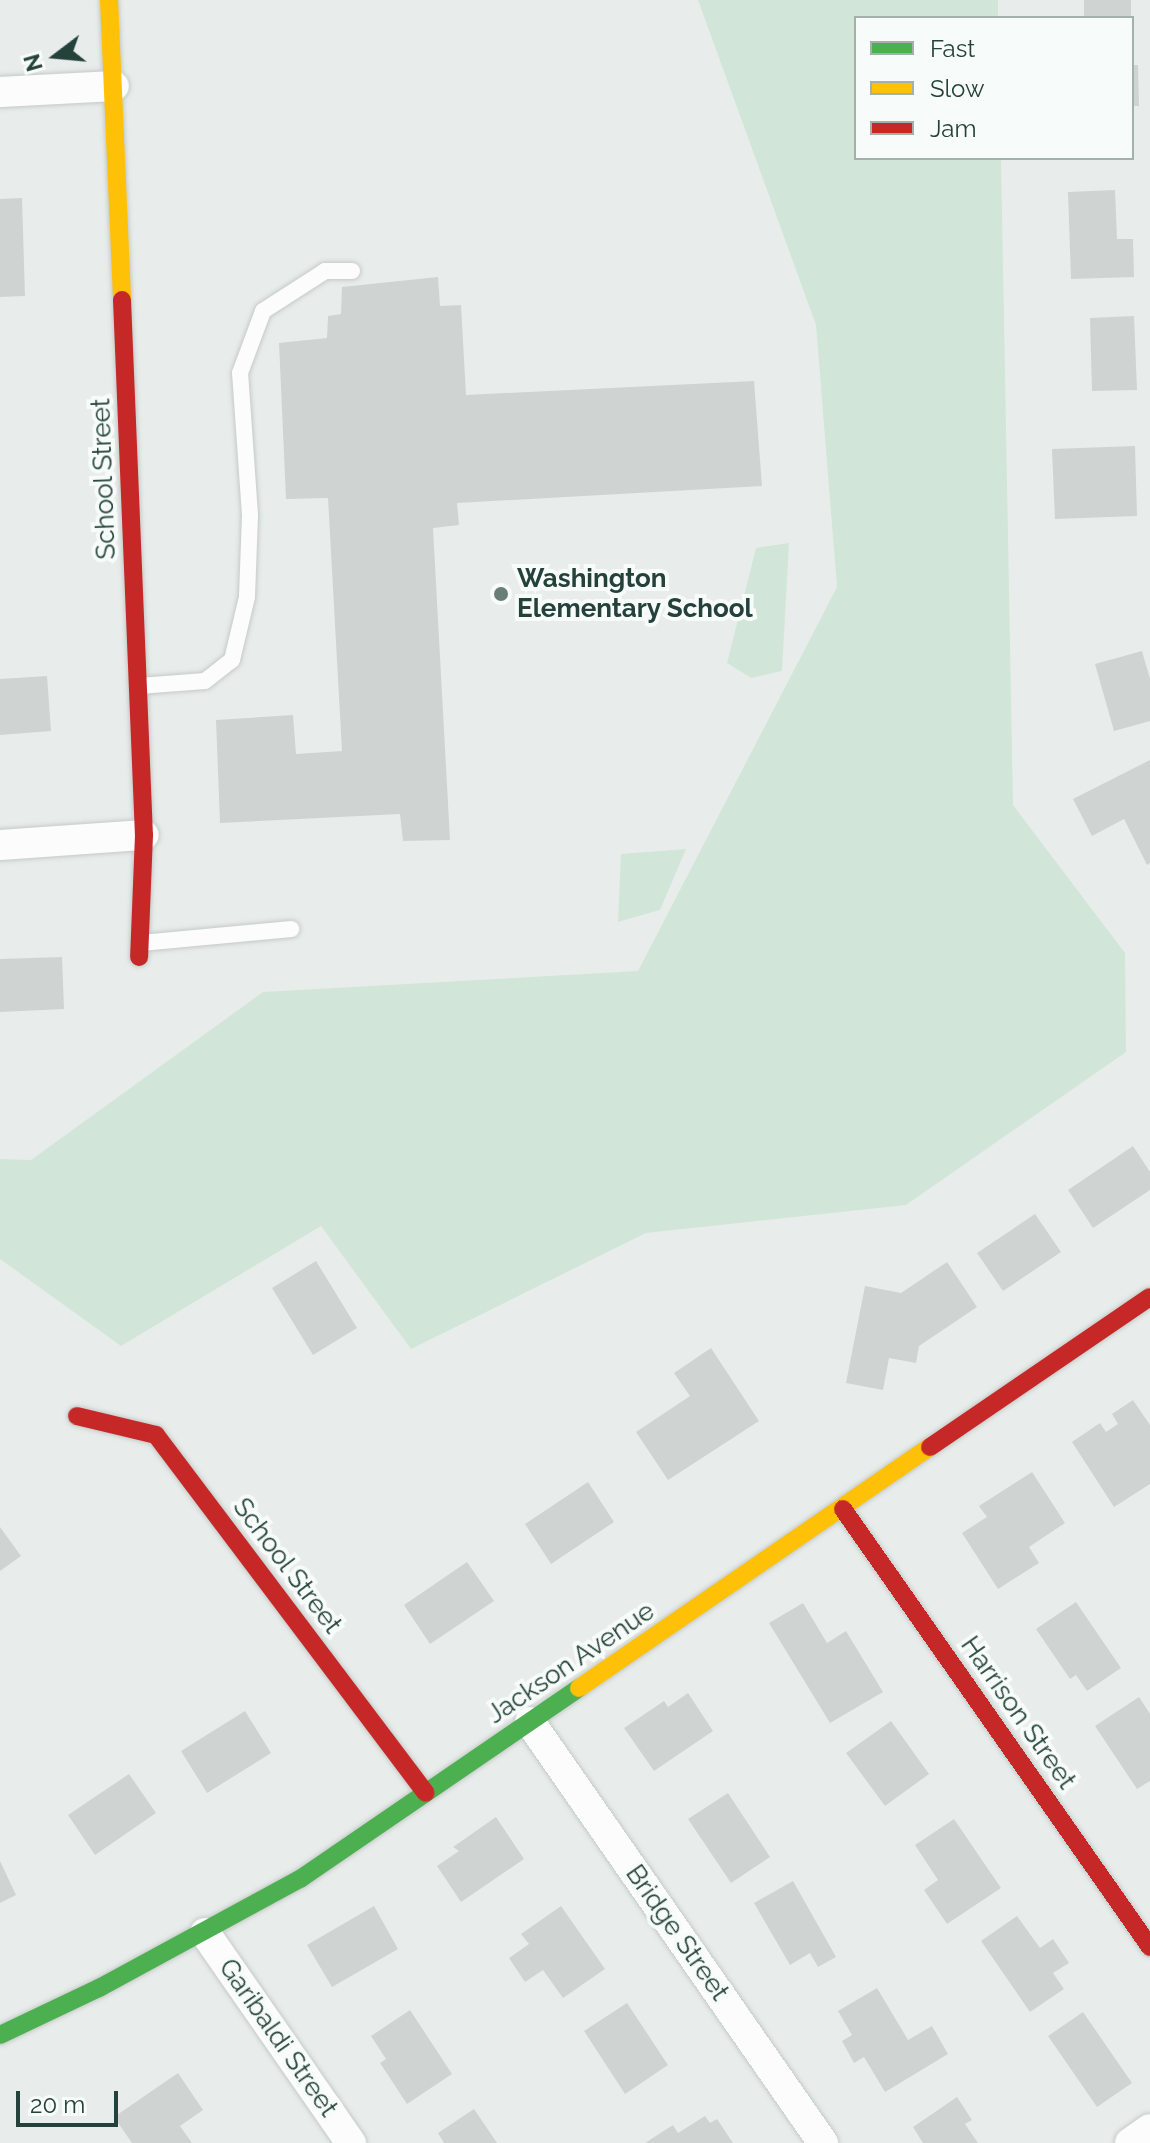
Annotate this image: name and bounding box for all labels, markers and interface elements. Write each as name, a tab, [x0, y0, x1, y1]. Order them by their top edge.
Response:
north arrow	[16, 16, 96, 96]
legend	[854, 16, 1134, 160]
text: Fast	[930, 34, 975, 63]
text: N	[18, 51, 48, 74]
text: Slow	[930, 74, 984, 103]
text: Jam	[930, 114, 976, 143]
street label: School Street	[86, 398, 122, 560]
place label: Washington Elementary School	[517, 563, 753, 624]
marker: Washington Elementary School	[492, 585, 510, 603]
street label: School Street	[226, 1492, 348, 1640]
street label: Jackson Avenue	[481, 1595, 661, 1731]
street label: Harrison Street	[954, 1631, 1082, 1795]
street label: Bridge Street	[619, 1859, 735, 2007]
street label: Garibaldi Street	[212, 1953, 344, 2123]
scale bar	[20, 2075, 122, 2125]
text: 20 m	[30, 2090, 85, 2119]

